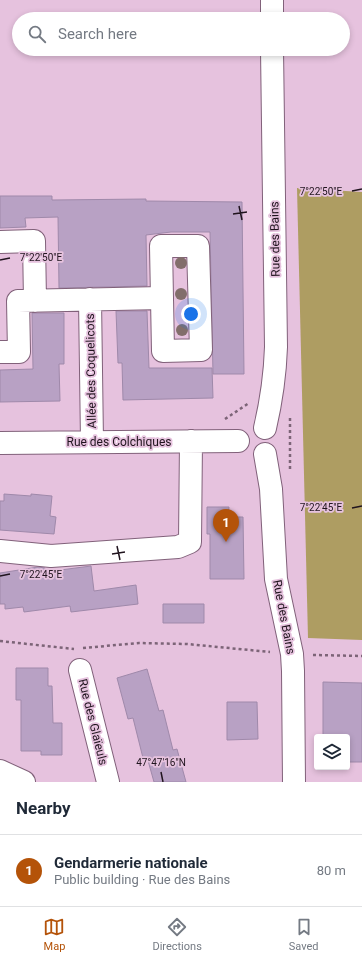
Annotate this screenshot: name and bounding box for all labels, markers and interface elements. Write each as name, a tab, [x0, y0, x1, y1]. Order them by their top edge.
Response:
search box	[12, 12, 350, 56]
icon: search	[26, 23, 48, 45]
text: Search here	[58, 25, 137, 43]
text: 7°22'50"E	[300, 186, 343, 197]
street label: Rue des Bains	[267, 201, 283, 277]
text: 7°22'50"E	[20, 252, 63, 263]
your location	[181, 304, 201, 324]
street label: Allée des Coquelicots	[83, 313, 99, 429]
street label: Rue des Colchiques	[66, 435, 172, 449]
text: 7°22'45"E	[300, 502, 343, 513]
pin: 1	[213, 509, 239, 542]
text: 7°22'45"E	[20, 569, 63, 580]
street label: Rue des Bains	[270, 579, 298, 655]
street label: Rue des Glaïeuls	[76, 677, 110, 767]
map controls	[314, 734, 350, 770]
button: layers	[314, 734, 350, 770]
text: 47°47'16"N	[136, 757, 186, 768]
text: Nearby	[16, 798, 71, 818]
text: Gendarmerie nationale	[54, 854, 208, 872]
text: 1	[25, 863, 33, 878]
text: 80 m	[317, 863, 346, 878]
text: Public building · Rue des Bains	[54, 872, 230, 887]
tab: Map	[43, 916, 65, 953]
tab: Directions	[152, 916, 202, 953]
tab: Saved	[289, 916, 319, 953]

